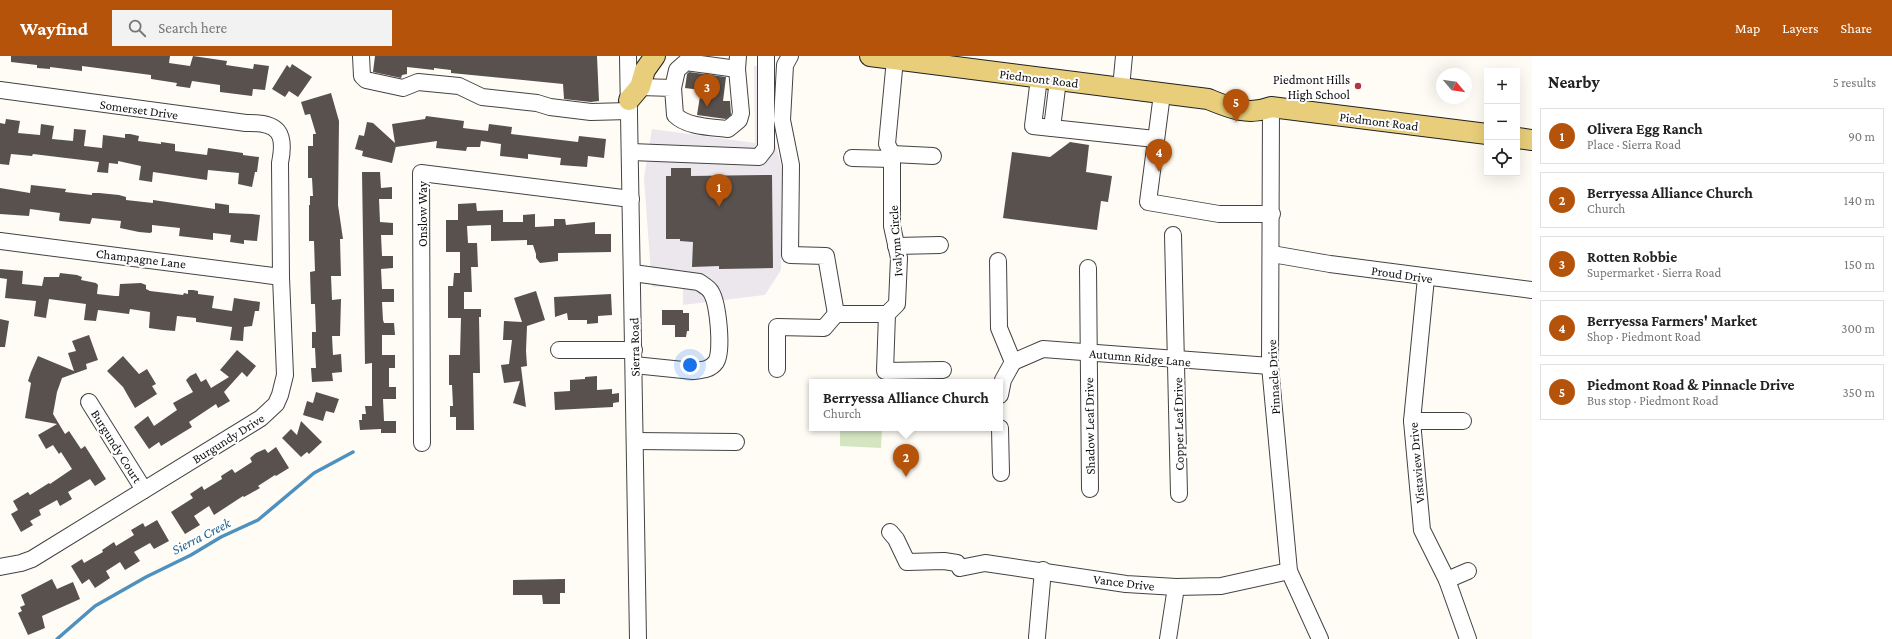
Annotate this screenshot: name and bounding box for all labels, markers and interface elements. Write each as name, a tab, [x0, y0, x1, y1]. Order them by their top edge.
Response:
search box	[112, 10, 392, 46]
icon: search	[126, 17, 148, 39]
text: Wayfind	[20, 18, 88, 39]
text: Search here	[158, 20, 227, 36]
text: Map	[1735, 20, 1760, 36]
text: Layers	[1782, 20, 1819, 36]
text: Share	[1841, 20, 1872, 36]
street label: Piedmont Road	[999, 66, 1079, 91]
north arrow	[1436, 68, 1472, 104]
map controls	[1484, 68, 1520, 176]
button: +	[1484, 68, 1520, 104]
place label: Piedmont Hills High School	[1273, 72, 1351, 102]
text: Nearby	[1548, 73, 1600, 92]
pin: 3	[694, 74, 720, 107]
text: 5 results	[1833, 75, 1876, 90]
marker: Piedmont Hills High School	[1353, 81, 1363, 91]
pin: 5	[1223, 89, 1249, 122]
street label: Somerset Drive	[99, 97, 179, 122]
button: −	[1484, 104, 1520, 140]
street label: Piedmont Road	[1339, 109, 1419, 134]
text: Olivera Egg Ranch	[1587, 121, 1703, 137]
text: 1	[1560, 129, 1564, 144]
text: 90 m	[1848, 129, 1875, 144]
text: Place · Sierra Road	[1587, 137, 1681, 152]
pin: 4	[1146, 139, 1172, 172]
button: locate	[1484, 140, 1520, 176]
pin: 1	[706, 174, 732, 207]
street label: Onslow Way	[415, 180, 430, 247]
text: Berryessa Alliance Church	[1587, 185, 1753, 201]
text: 2	[1559, 193, 1565, 208]
text: 140 m	[1844, 193, 1875, 208]
text: Church	[1587, 201, 1625, 216]
street label: Ivalynn Circle	[886, 204, 905, 277]
street label: Champagne Lane	[95, 246, 187, 271]
text: Rotten Robbie	[1587, 249, 1677, 265]
text: 3	[1559, 257, 1565, 272]
text: 150 m	[1844, 257, 1875, 272]
street label: Proud Drive	[1370, 263, 1434, 286]
text: Supermarket · Sierra Road	[1587, 265, 1721, 280]
text: Berryessa Farmers' Market	[1587, 313, 1757, 329]
street label: Sierra Road	[626, 317, 643, 377]
text: 4	[1558, 321, 1566, 336]
text: 300 m	[1841, 321, 1875, 336]
text: Shop · Piedmont Road	[1587, 329, 1701, 344]
street label: Pinnacle Drive	[1264, 339, 1283, 415]
street label: Autumn Ridge Lane	[1088, 346, 1192, 369]
your location	[680, 355, 700, 375]
street label: Shadow Leaf Drive	[1081, 377, 1098, 475]
street label: Copper Leaf Drive	[1170, 377, 1187, 471]
text: Piedmont Road & Pinnacle Drive	[1587, 377, 1794, 393]
popup	[809, 379, 1003, 431]
text: 5	[1559, 385, 1565, 400]
text: 350 m	[1842, 385, 1875, 400]
text: Berryessa Alliance Church	[823, 390, 989, 406]
text: Bus stop · Piedmont Road	[1587, 393, 1719, 408]
text: Church	[823, 406, 861, 421]
street label: Burgundy Court	[88, 407, 145, 486]
street label: Burgundy Drive	[189, 410, 267, 467]
street label: Vistaview Drive	[1405, 422, 1428, 504]
pin: 2	[893, 444, 919, 477]
water label: Sierra Creek	[169, 514, 234, 558]
street label: Vance Drive	[1092, 571, 1156, 594]

